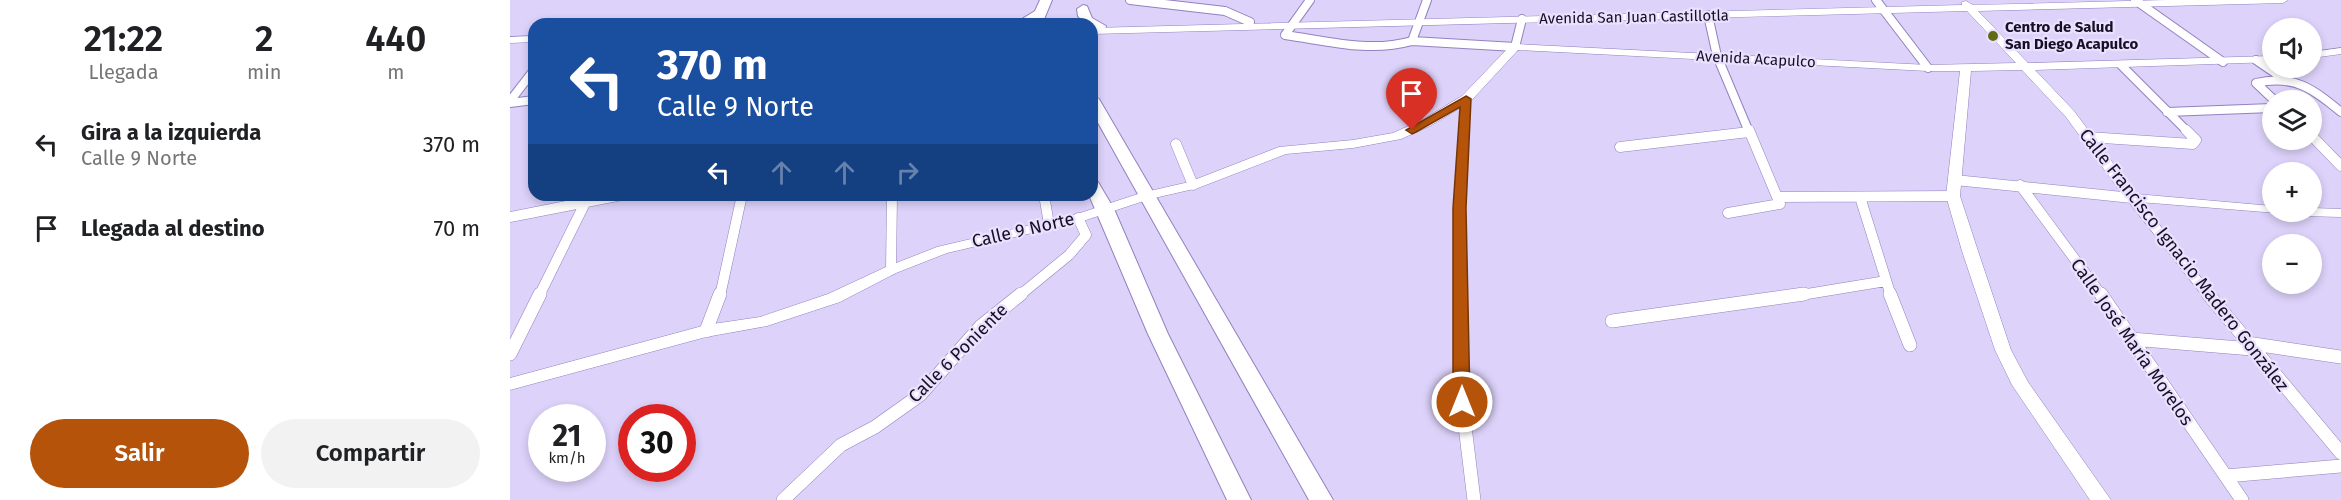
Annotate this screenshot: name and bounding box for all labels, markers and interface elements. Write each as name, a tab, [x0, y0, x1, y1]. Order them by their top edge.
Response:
street label: Avenida San Juan Castillotla	[1539, 6, 1729, 28]
text: 21:22	[84, 17, 163, 61]
text: 2	[255, 17, 274, 61]
text: 440	[365, 17, 426, 61]
place label: Centro de Salud San Diego Acapulco	[2005, 18, 2138, 53]
map controls	[2262, 18, 2322, 294]
button: sound	[2262, 18, 2322, 78]
marker: Centro de Salud San Diego Acapulco	[1986, 29, 2000, 43]
text: 370 m	[657, 40, 768, 90]
icon: left	[558, 42, 636, 120]
street label: Avenida Acapulco	[1696, 47, 1816, 71]
text: Llegada	[88, 60, 159, 84]
text: min	[247, 60, 282, 84]
text: m	[387, 60, 404, 84]
pin	[1386, 68, 1437, 130]
icon: arrive	[1395, 77, 1428, 110]
button: layers	[2262, 90, 2322, 150]
text: Calle 9 Norte	[657, 91, 814, 123]
text: Gira a la izquierda	[81, 119, 261, 146]
street label: Calle Francisco Ignacio Madero González	[2075, 124, 2294, 396]
icon: left	[30, 128, 63, 161]
text: 370 m	[423, 131, 480, 158]
text: Calle 9 Norte	[81, 146, 197, 170]
icon: left	[702, 156, 735, 189]
icon: ahead	[765, 156, 798, 189]
icon: ahead	[828, 156, 861, 189]
icon: right	[891, 156, 924, 189]
button: +	[2262, 162, 2322, 222]
street label: Calle 9 Norte	[970, 208, 1076, 252]
icon: arrive	[30, 212, 63, 245]
text: Llegada al destino	[81, 215, 265, 242]
text: 70 m	[434, 215, 480, 242]
button: −	[2262, 234, 2322, 294]
street label: Calle José María Morelos	[2066, 254, 2198, 430]
street label: Calle 6 Poniente	[904, 299, 1012, 407]
position arrow	[1430, 370, 1494, 434]
speed limit sign: 30	[618, 404, 696, 482]
text: 21	[553, 418, 581, 454]
button: Salir	[30, 419, 249, 488]
button: Compartir	[261, 419, 480, 488]
text: km/h	[548, 449, 586, 467]

